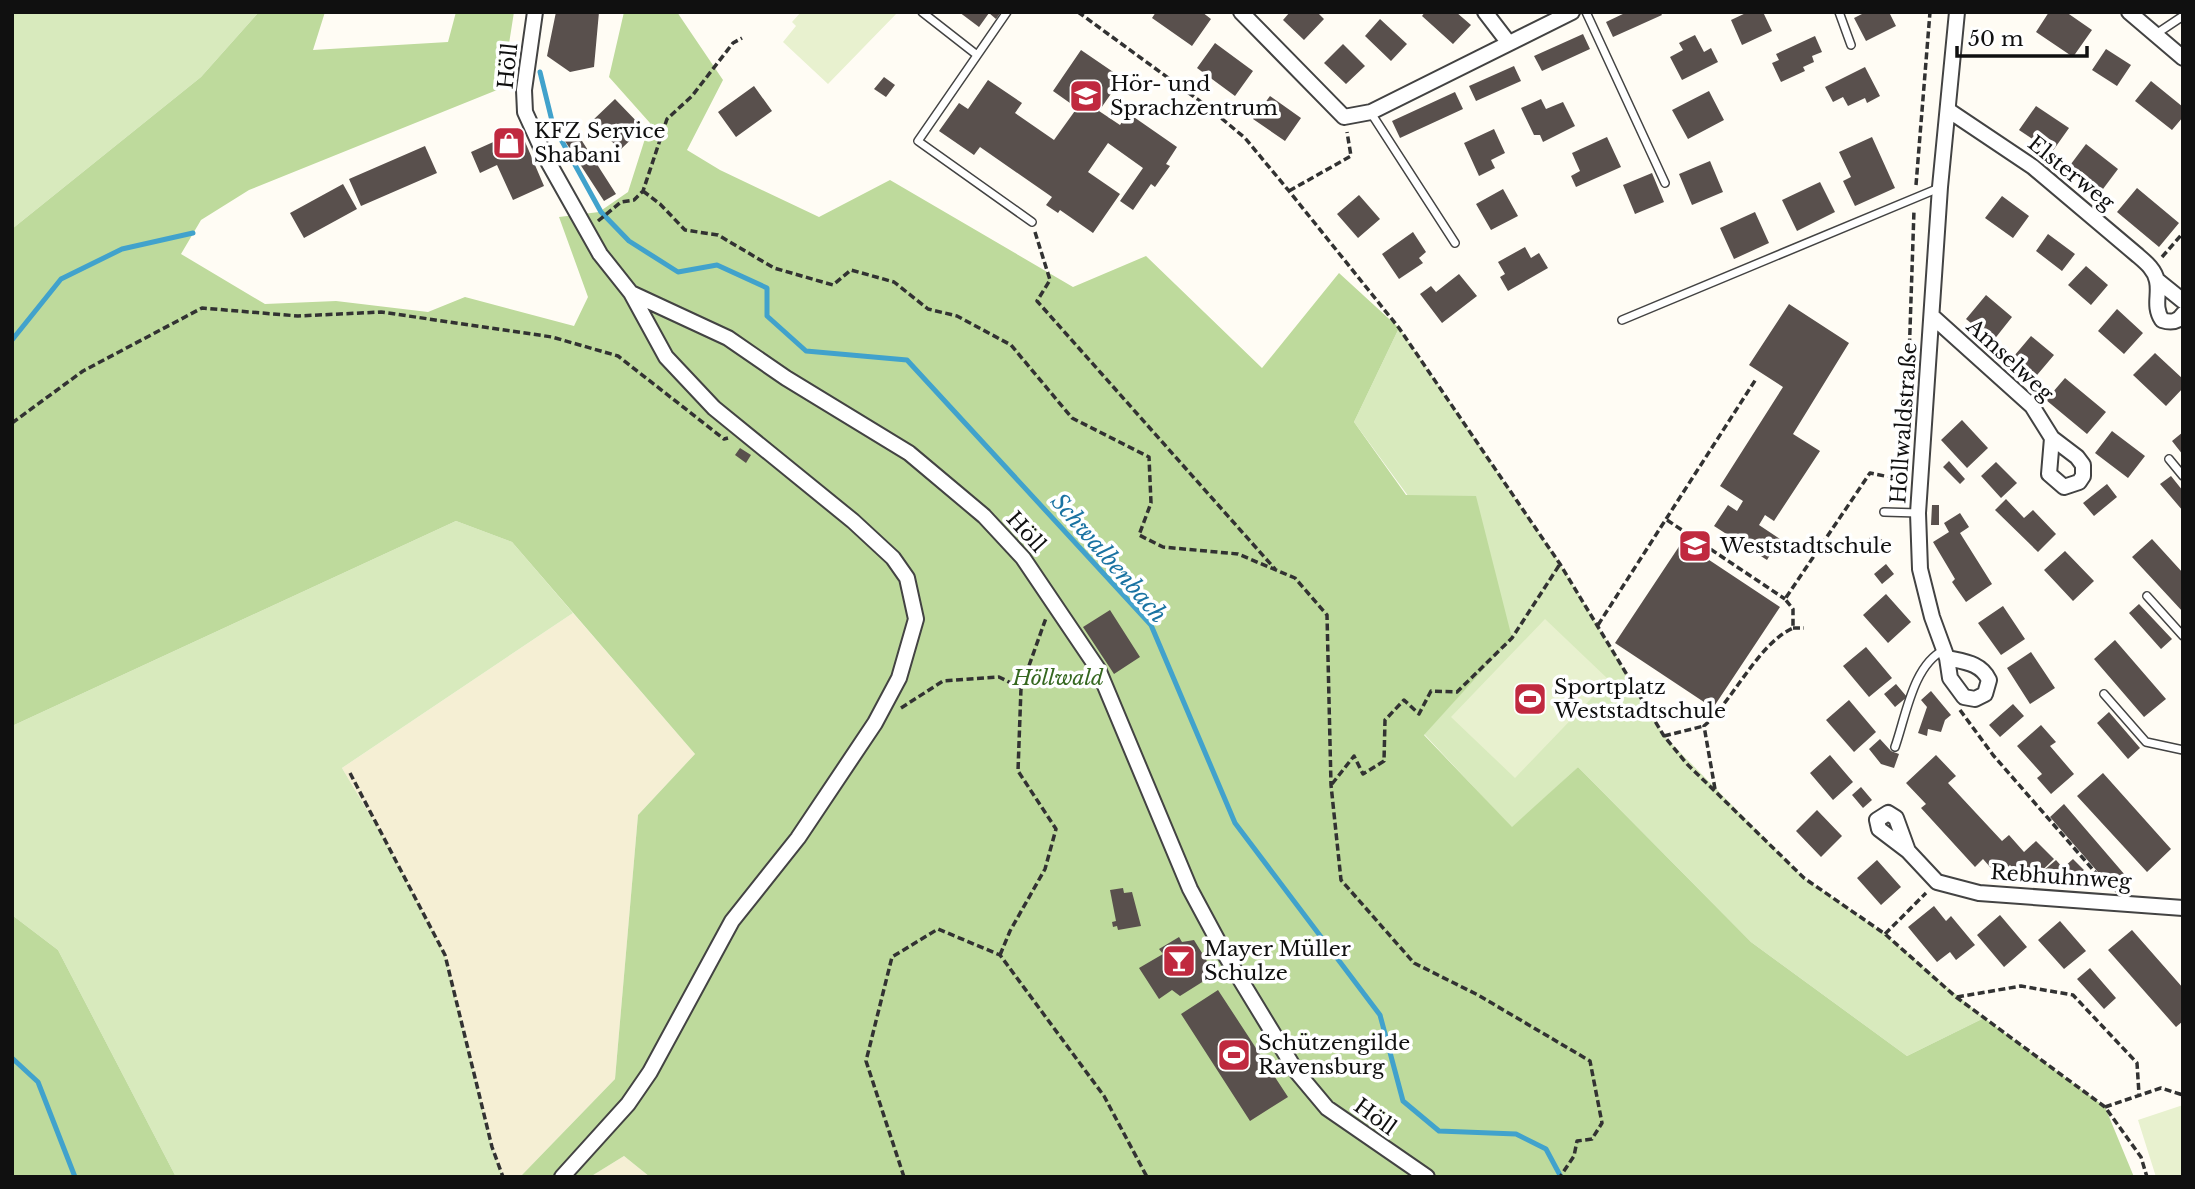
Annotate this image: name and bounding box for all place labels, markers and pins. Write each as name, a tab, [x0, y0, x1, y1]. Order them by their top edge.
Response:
place label: Hör- und Sprachzentrum	[1110, 71, 1278, 121]
school or university icon: Hör- und Sprachzentrum	[1067, 77, 1105, 115]
place label: KFZ Service Shabani	[534, 118, 665, 168]
shop icon: KFZ Service Shabani	[490, 124, 528, 162]
school or university icon: Weststadtschule	[1676, 527, 1714, 565]
place label: Weststadtschule	[1719, 533, 1892, 559]
place label: Sportplatz Weststadtschule	[1553, 674, 1726, 724]
sports icon: Sportplatz Weststadtschule	[1511, 680, 1549, 718]
place label: Mayer Müller Schulze	[1204, 936, 1351, 986]
bar icon: Mayer Müller Schulze	[1160, 942, 1198, 980]
place label: Schützengilde Ravensburg	[1258, 1030, 1410, 1080]
sports icon: Schützengilde Ravensburg	[1215, 1036, 1253, 1074]

